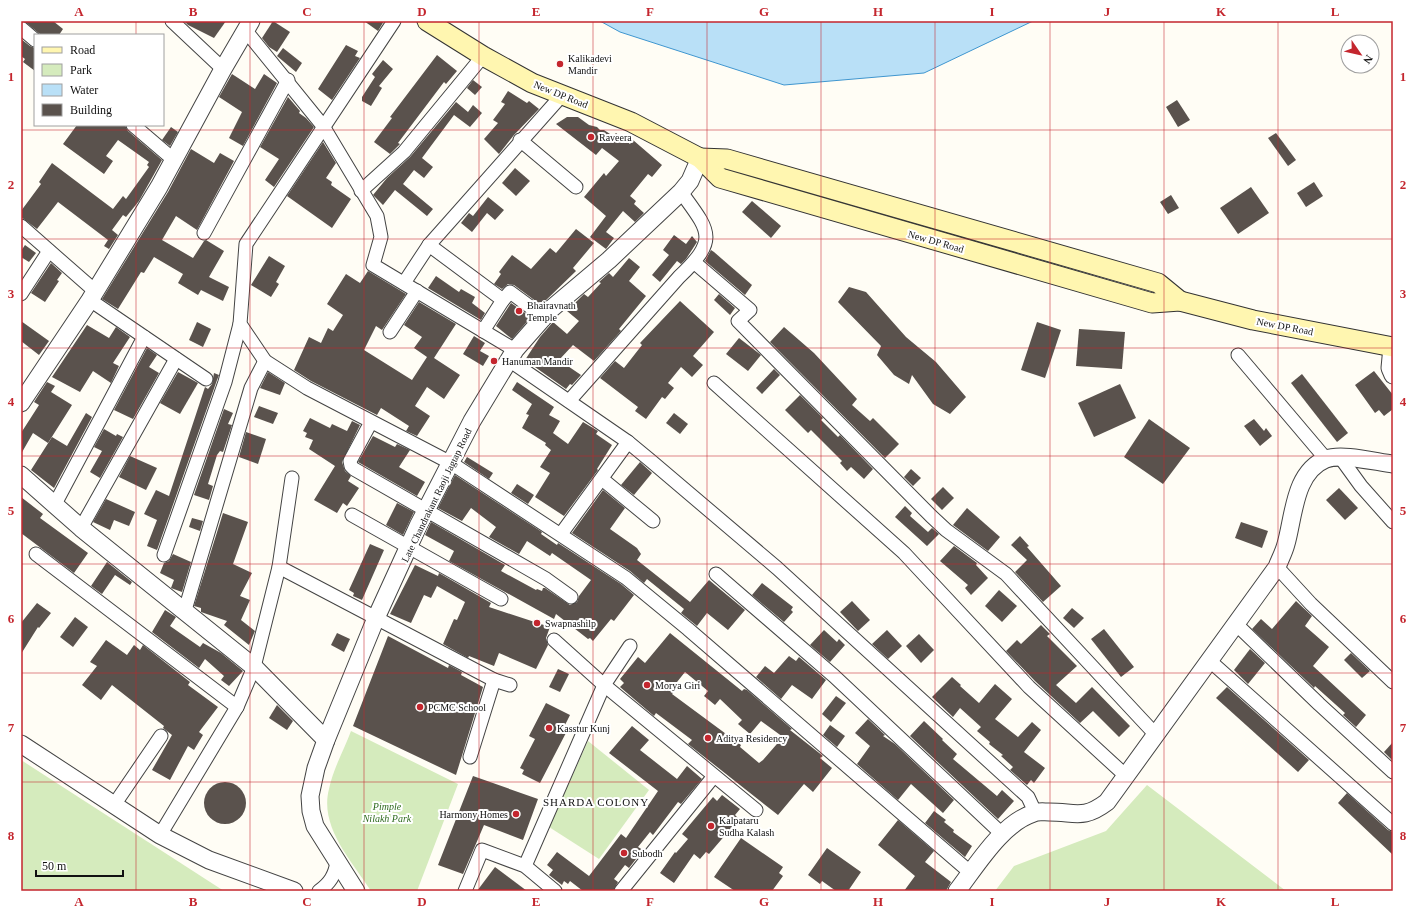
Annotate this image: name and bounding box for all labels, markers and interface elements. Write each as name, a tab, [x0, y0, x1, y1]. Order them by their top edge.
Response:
text: A	[74, 4, 84, 19]
text: B	[189, 4, 198, 19]
text: C	[302, 4, 312, 19]
text: D	[417, 4, 427, 19]
text: E	[532, 4, 540, 19]
text: F	[646, 4, 654, 19]
text: G	[759, 4, 769, 19]
text: H	[873, 4, 883, 19]
text: I	[989, 4, 995, 19]
text: J	[1104, 4, 1111, 19]
text: K	[1216, 4, 1227, 19]
text: L	[1331, 4, 1340, 19]
legend	[34, 34, 164, 126]
north arrow	[1340, 34, 1380, 74]
text: Road	[70, 43, 95, 57]
place label: Kalikadevi Mandir	[568, 53, 612, 76]
text: N	[1361, 53, 1375, 66]
marker: Kalikadevi Mandir	[555, 59, 565, 69]
text: Park	[70, 63, 92, 77]
text: 1	[8, 69, 14, 84]
text: 1	[1400, 69, 1406, 84]
street label: New DP Road	[532, 79, 589, 110]
text: Water	[70, 83, 98, 97]
text: Building	[70, 103, 112, 117]
marker: Raveera	[586, 132, 596, 142]
place label: Raveera	[599, 132, 632, 143]
text: 2	[8, 177, 14, 192]
text: 2	[1400, 177, 1406, 192]
street label: New DP Road	[907, 228, 965, 255]
text: 3	[8, 286, 15, 301]
text: 3	[1400, 286, 1407, 301]
place label: Bhairavnath Temple	[527, 300, 576, 323]
marker: Bhairavnath Temple	[514, 306, 524, 316]
street label: New DP Road	[1256, 316, 1314, 337]
marker: Hanuman Mandir	[489, 356, 499, 366]
place label: Hanuman Mandir	[502, 356, 573, 367]
text: 4	[8, 394, 15, 409]
text: 4	[1400, 394, 1407, 409]
street label: Late Chandrakant Raoji Jagtap Road	[399, 427, 474, 564]
text: 5	[8, 503, 15, 518]
text: 5	[1400, 503, 1407, 518]
text: 6	[8, 611, 15, 626]
text: 6	[1400, 611, 1407, 626]
marker: Swapnashilp	[532, 618, 542, 628]
place label: Swapnashilp	[545, 618, 596, 629]
marker: Morya Giri	[642, 680, 652, 690]
place label: Morya Giri	[655, 680, 700, 691]
marker: PCMC School	[415, 702, 425, 712]
place label: PCMC School	[428, 702, 486, 713]
text: 7	[8, 720, 15, 735]
text: 7	[1400, 720, 1407, 735]
marker: Kasstur Kunj	[544, 723, 554, 733]
place label: Kasstur Kunj	[557, 723, 610, 734]
marker: Aditya Residency	[703, 733, 713, 743]
place label: Aditya Residency	[716, 733, 787, 744]
district label: SHARDA COLONY	[543, 796, 649, 808]
park label: Pimple Nilakh Park	[362, 801, 412, 824]
place label: Harmony Homes	[439, 809, 508, 820]
marker: Harmony Homes	[511, 809, 521, 819]
place label: Kalpataru Sudha Kalash	[719, 815, 774, 838]
marker: Kalpataru Sudha Kalash	[706, 821, 716, 831]
text: 8	[8, 828, 15, 843]
text: 8	[1400, 828, 1407, 843]
marker: Subodh	[619, 848, 629, 858]
place label: Subodh	[632, 848, 663, 859]
scale bar	[36, 852, 123, 878]
text: 50 m	[42, 859, 67, 873]
text: A	[74, 894, 84, 909]
text: B	[189, 894, 198, 909]
text: C	[302, 894, 312, 909]
text: D	[417, 894, 427, 909]
text: E	[532, 894, 540, 909]
text: F	[646, 894, 654, 909]
text: G	[759, 894, 769, 909]
text: H	[873, 894, 883, 909]
text: I	[989, 894, 995, 909]
text: J	[1104, 894, 1111, 909]
text: K	[1216, 894, 1227, 909]
text: L	[1331, 894, 1340, 909]

